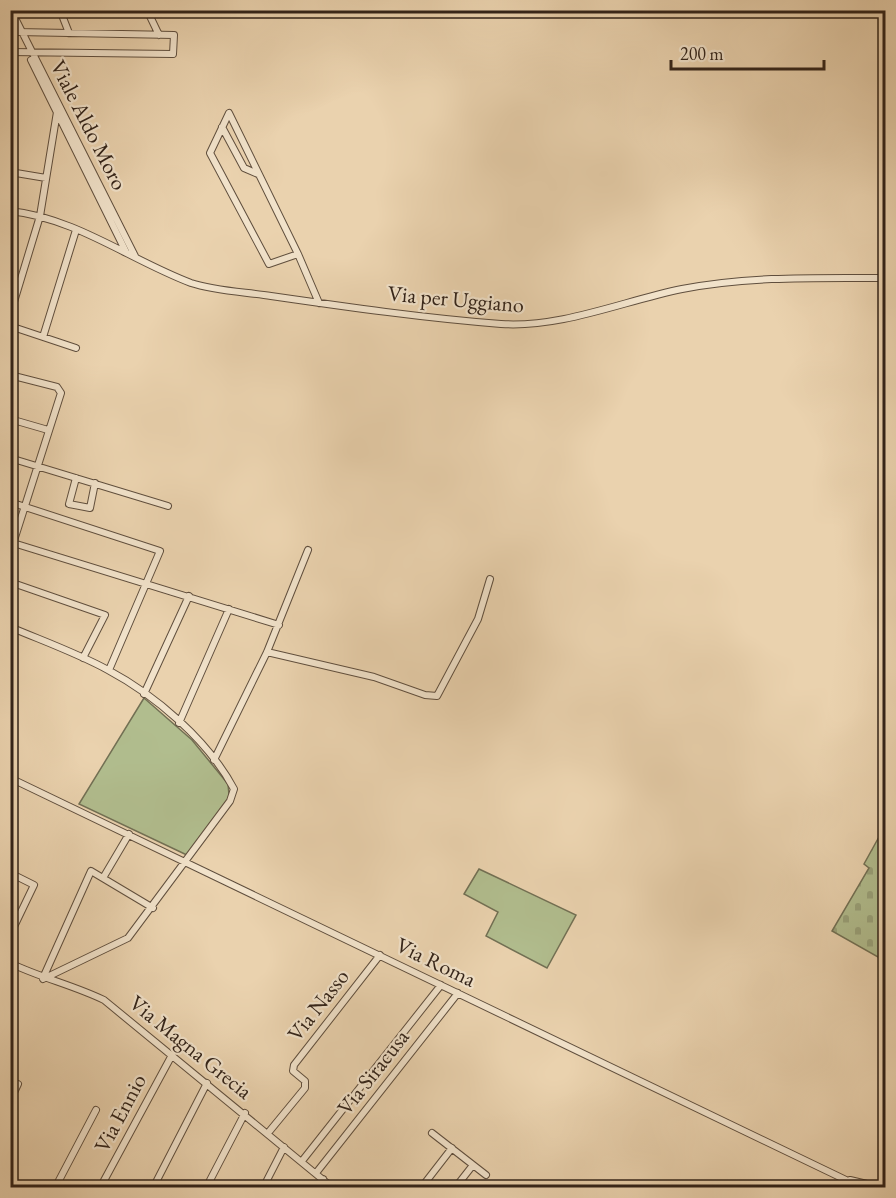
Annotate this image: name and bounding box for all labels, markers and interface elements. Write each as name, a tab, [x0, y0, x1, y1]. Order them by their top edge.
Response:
scale bar	[671, 33, 824, 71]
text: 200 m	[680, 42, 724, 65]
street label: Viale Aldo Moro	[44, 55, 134, 195]
street label: Via per Uggiano	[387, 279, 525, 319]
street label: Via Roma	[391, 930, 481, 994]
street label: Via Nasso	[281, 963, 355, 1047]
street label: Via Magna Grecia	[123, 988, 259, 1106]
street label: Via Siracusa	[330, 1023, 416, 1121]
street label: Via Ennio	[87, 1069, 153, 1157]

